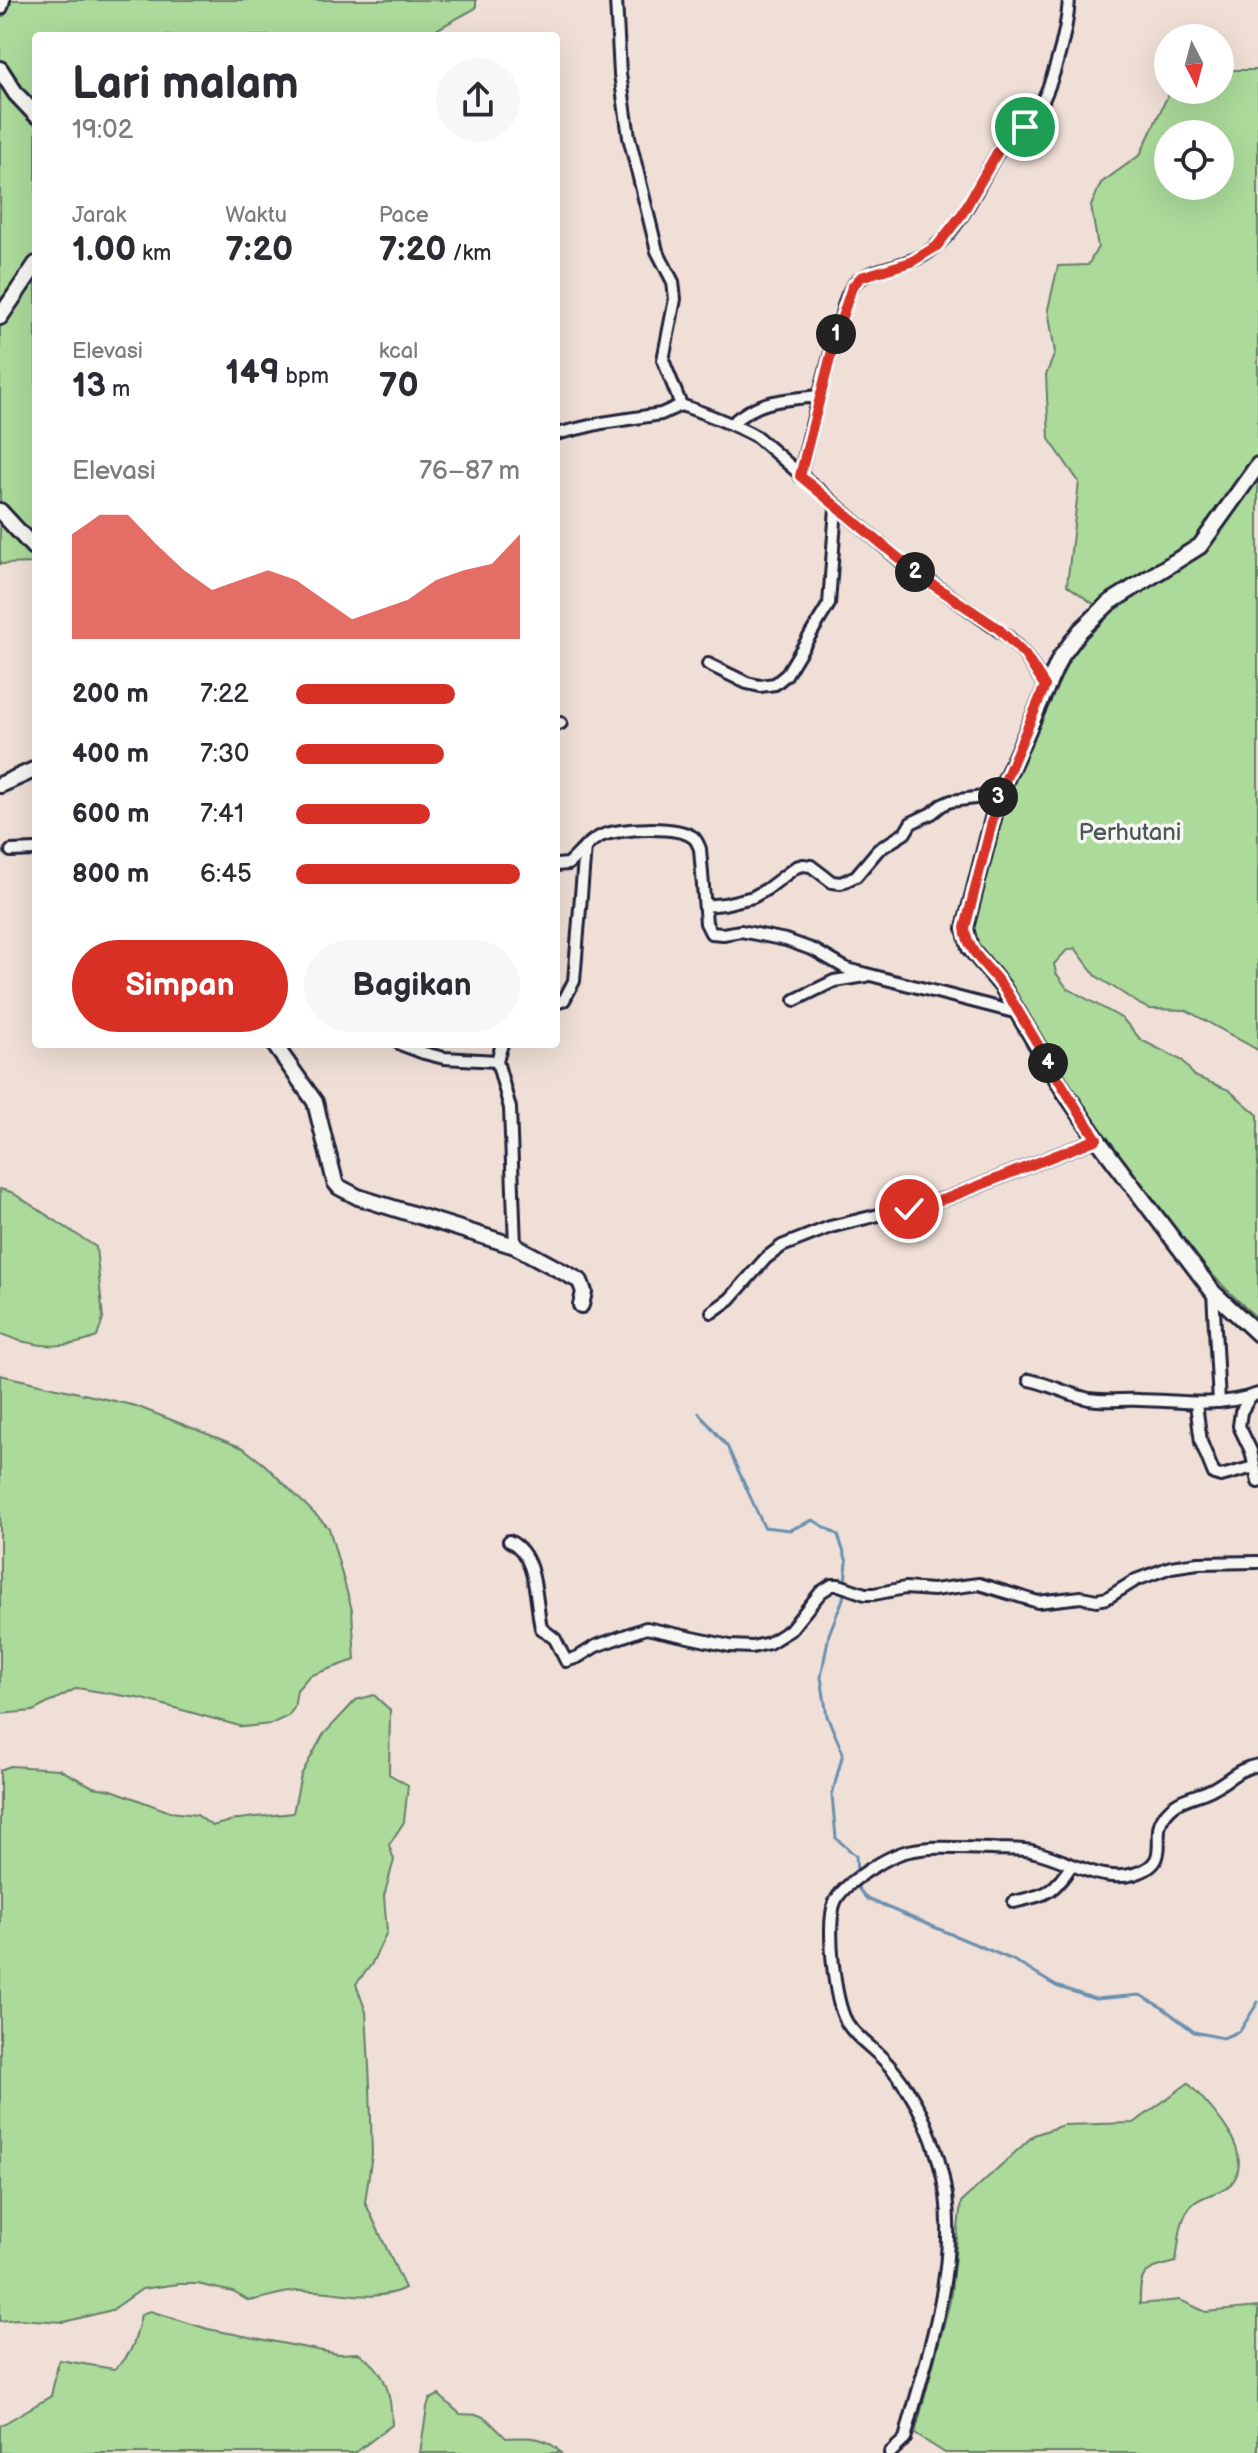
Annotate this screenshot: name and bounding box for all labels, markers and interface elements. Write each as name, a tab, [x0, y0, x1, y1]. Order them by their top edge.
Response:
north arrow	[1154, 24, 1234, 104]
map controls	[1154, 24, 1234, 200]
text: Lari malam	[72, 58, 299, 111]
button: share	[436, 58, 520, 142]
pin	[991, 93, 1059, 161]
icon: arrive	[1003, 105, 1047, 149]
text: 19:02	[72, 115, 133, 146]
button: locate	[1154, 120, 1234, 200]
text: Jarak	[72, 202, 126, 229]
text: Waktu	[225, 202, 287, 229]
text: Pace	[379, 202, 429, 229]
text: 1.00	[72, 229, 136, 270]
text: 7:20	[225, 229, 293, 270]
text: 7:20	[379, 229, 447, 270]
text: km	[136, 240, 171, 267]
text: /km	[447, 240, 491, 267]
pin: 1	[816, 314, 856, 354]
text: 1	[831, 320, 841, 347]
text: Elevasi	[72, 338, 143, 365]
text: kcal	[379, 338, 418, 365]
text: 149	[225, 352, 280, 393]
text: bpm	[280, 363, 329, 390]
text: 13	[72, 365, 106, 406]
text: 70	[379, 365, 419, 406]
text: m	[106, 376, 130, 403]
text: Elevasi	[72, 456, 156, 487]
text: 76–87 m	[419, 456, 520, 487]
pin: 2	[895, 552, 935, 592]
text: 2	[908, 558, 922, 585]
text: 200 m	[72, 679, 149, 710]
text: 7:22	[200, 679, 249, 710]
text: 400 m	[72, 739, 149, 770]
text: 7:30	[200, 739, 249, 770]
pin: 3	[978, 777, 1018, 817]
text: 3	[992, 783, 1004, 810]
text: 600 m	[72, 799, 149, 830]
text: 7:41	[200, 799, 244, 830]
park label: Perhutani	[1079, 818, 1181, 847]
text: 800 m	[72, 859, 149, 890]
text: 6:45	[200, 859, 252, 890]
button: Simpan	[72, 940, 288, 1032]
button: Bagikan	[304, 940, 520, 1032]
pin: 4	[1028, 1043, 1068, 1083]
text: 4	[1042, 1049, 1054, 1076]
pin	[875, 1175, 943, 1243]
icon: check	[887, 1187, 931, 1231]

